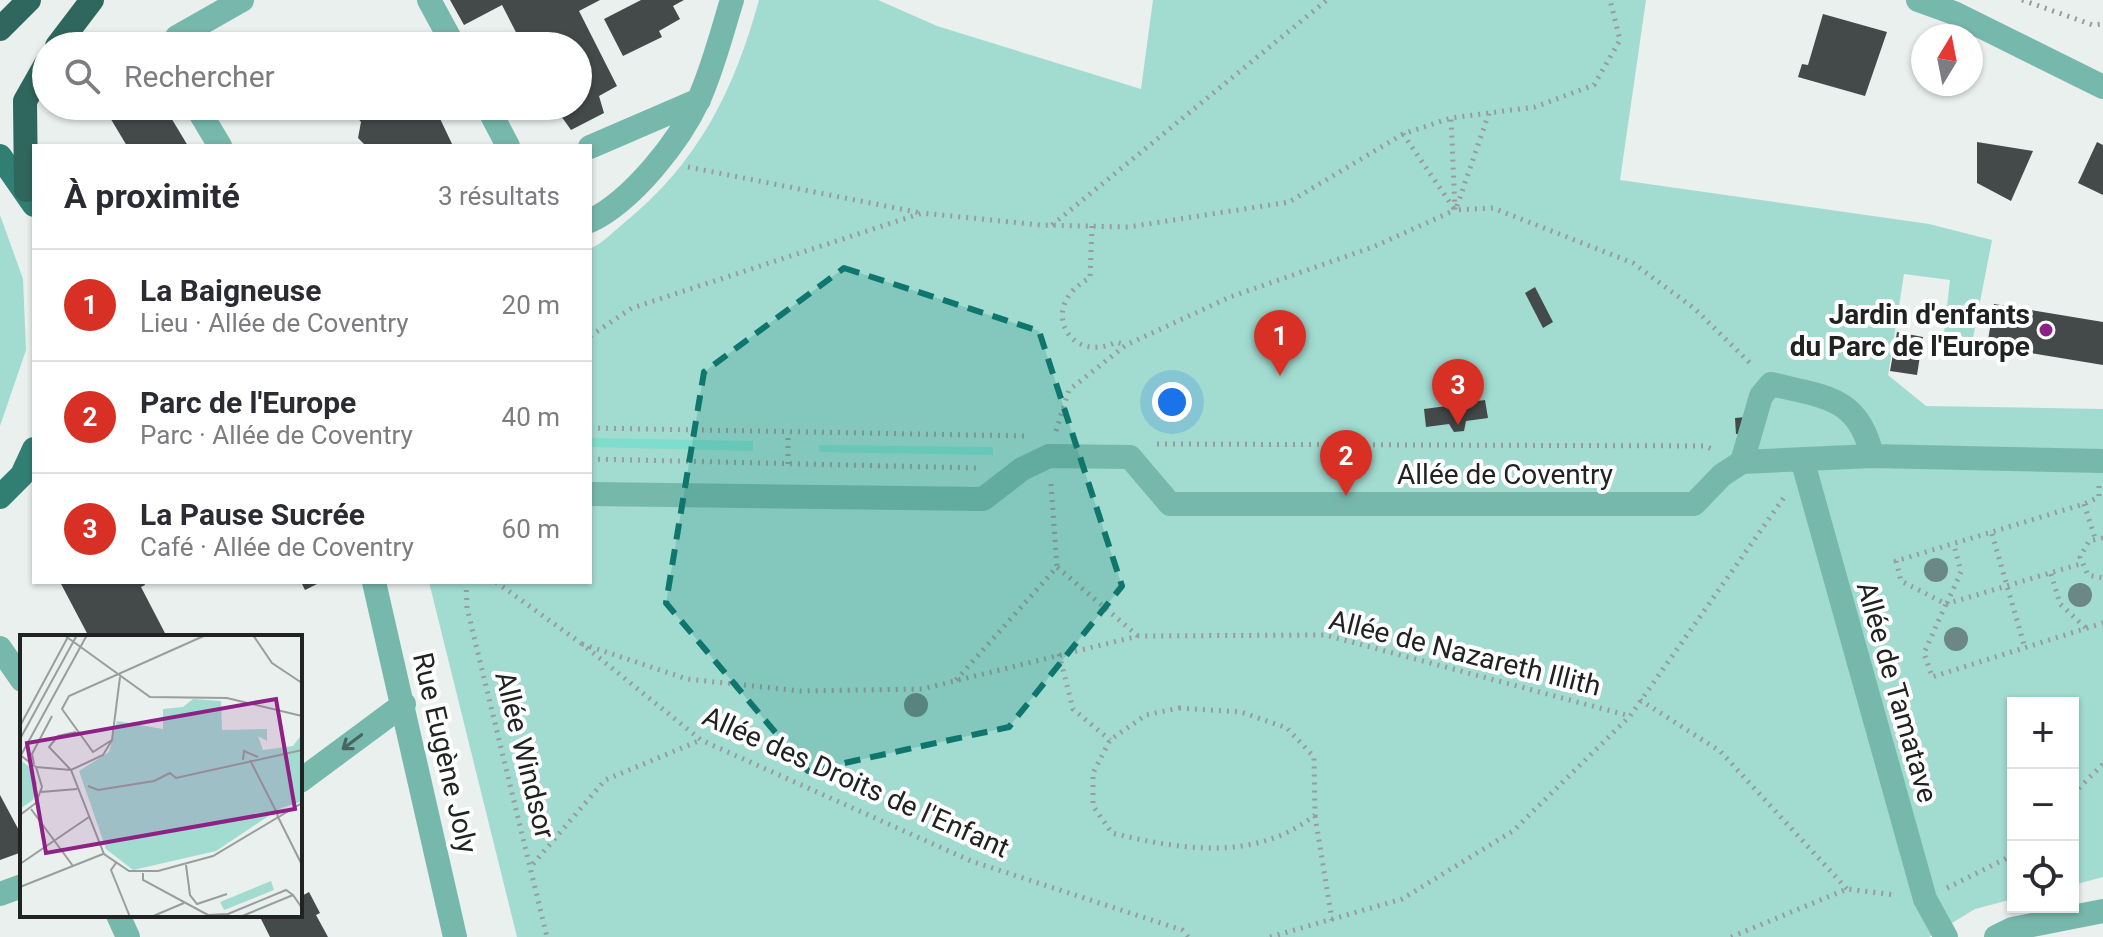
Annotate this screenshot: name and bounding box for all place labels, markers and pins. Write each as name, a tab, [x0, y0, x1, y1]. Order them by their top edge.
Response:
place label: Jardin d'enfants du Parc de l'Europe	[1790, 298, 2030, 363]
pin: 1	[1254, 310, 1306, 376]
marker: Jardin d'enfants du Parc de l'Europe	[2037, 321, 2055, 339]
pin: 3	[1432, 359, 1484, 425]
pin: 2	[1320, 430, 1372, 496]

